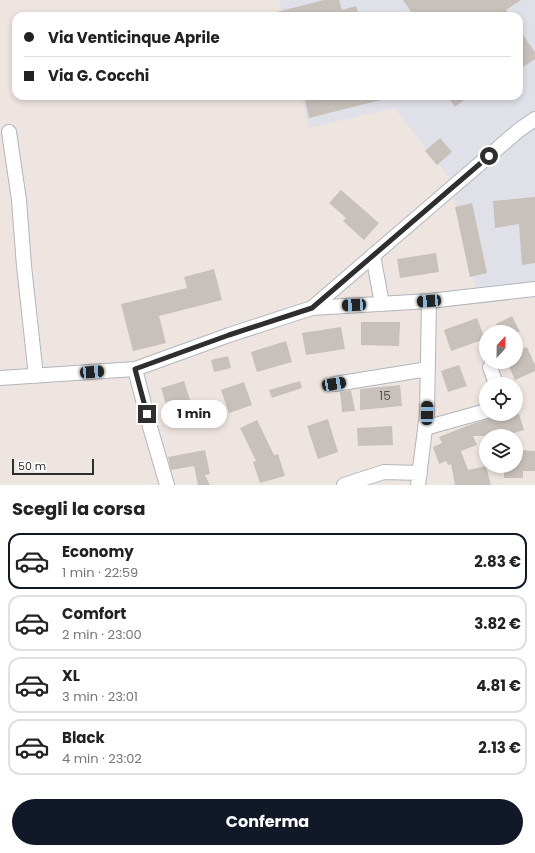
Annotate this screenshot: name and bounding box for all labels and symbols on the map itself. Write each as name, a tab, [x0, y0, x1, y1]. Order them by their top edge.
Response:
route start	[480, 147, 498, 165]
car	[417, 294, 441, 308]
car	[342, 298, 366, 312]
north arrow	[479, 325, 523, 369]
car	[80, 365, 104, 379]
car	[321, 376, 347, 392]
house number: 15	[379, 387, 391, 404]
callout: 1 min	[161, 400, 227, 428]
car	[421, 401, 433, 425]
route end	[138, 405, 156, 423]
scale bar	[12, 457, 94, 476]

